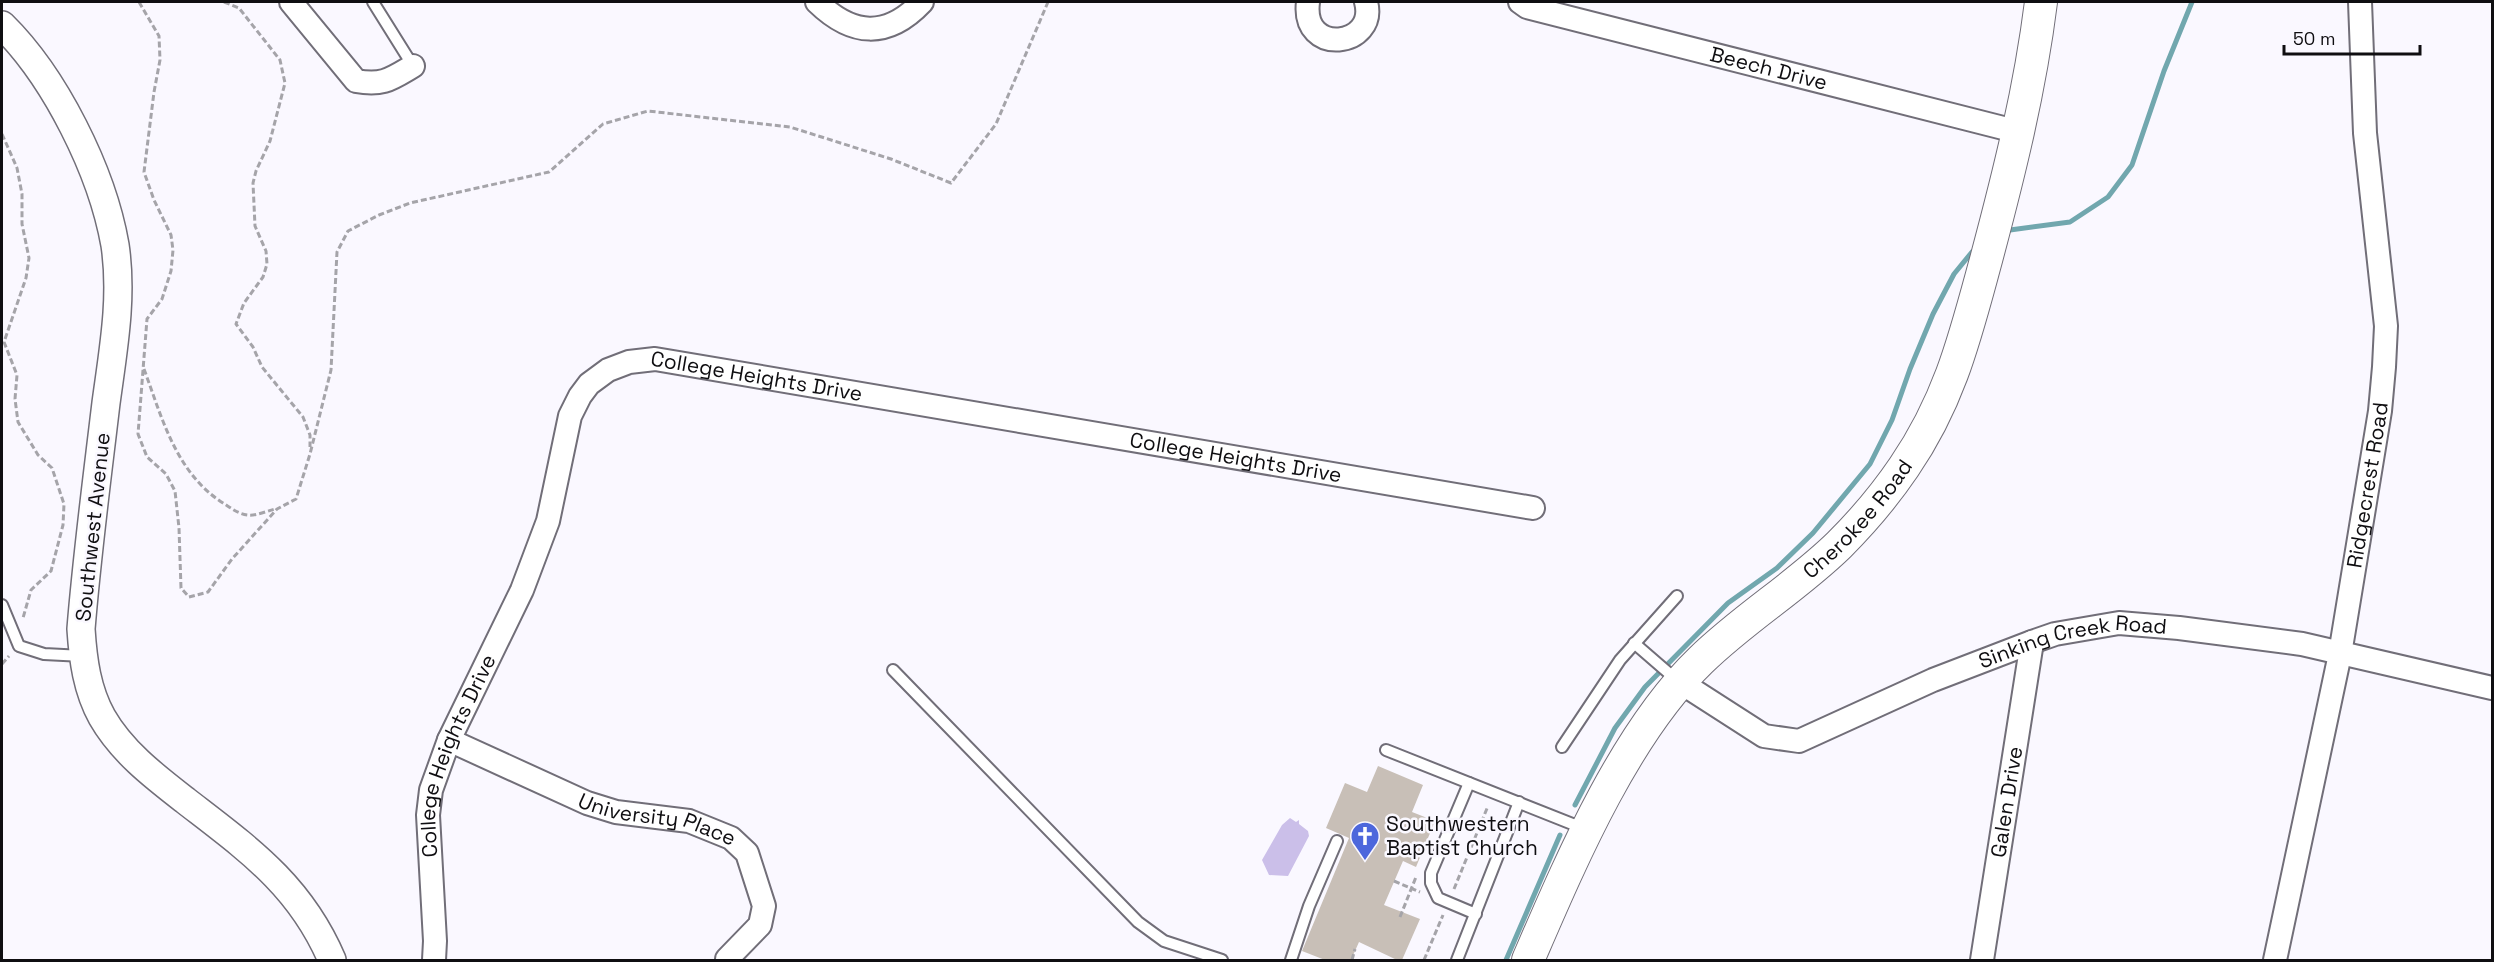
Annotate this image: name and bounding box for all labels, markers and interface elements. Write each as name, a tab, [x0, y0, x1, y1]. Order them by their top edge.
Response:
scale bar	[2284, 18, 2420, 56]
text: 50 m	[2293, 27, 2335, 50]
street label: Beech Drive	[1707, 40, 1830, 96]
street label: College Heights Drive	[649, 344, 865, 407]
street label: Ridgecrest Road	[2340, 401, 2394, 570]
street label: College Heights Drive	[1128, 426, 1344, 488]
street label: Southwest Avenue	[69, 431, 116, 623]
street label: Cherokee Road	[1797, 454, 1918, 584]
street label: Sinking Creek Road	[1975, 609, 2168, 674]
street label: College Heights Drive	[413, 650, 502, 858]
street label: Galen Drive	[1984, 744, 2028, 859]
street label: University Place	[574, 787, 740, 852]
place label: Southwestern Baptist Church	[1386, 810, 1538, 861]
church icon: Southwestern Baptist Church	[1349, 820, 1381, 862]

